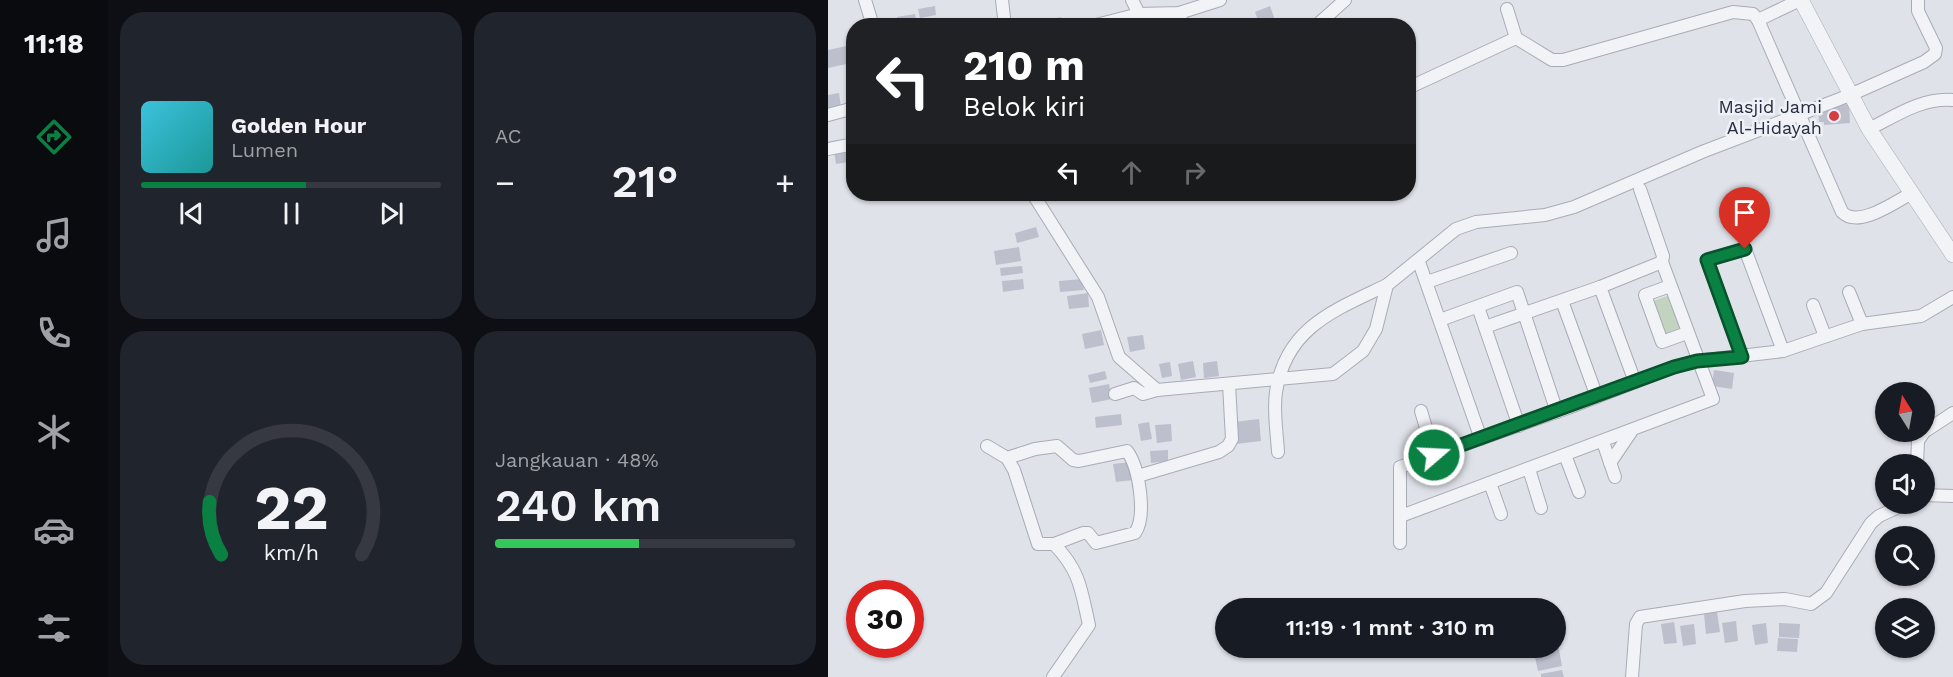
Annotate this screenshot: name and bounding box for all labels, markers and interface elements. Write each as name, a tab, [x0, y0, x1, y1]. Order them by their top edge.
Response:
text: 11:18	[24, 28, 84, 60]
text: 210 m	[963, 41, 1085, 90]
icon: left	[864, 42, 942, 120]
text: Belok kiri	[963, 91, 1085, 123]
place label: Masjid Jami Al-Hidayah	[1719, 96, 1822, 138]
marker: Masjid Jami Al-Hidayah	[1827, 109, 1841, 123]
text: Golden Hour	[231, 113, 366, 138]
icon: directions	[33, 116, 75, 158]
text: AC	[495, 124, 521, 148]
text: Lumen	[231, 138, 298, 162]
text: 21°	[611, 155, 679, 208]
icon: left	[1052, 156, 1085, 189]
icon: ahead	[1115, 156, 1148, 189]
icon: right	[1178, 156, 1211, 189]
text: −	[495, 163, 515, 202]
text: +	[775, 163, 795, 202]
pin	[1719, 187, 1770, 249]
icon: arrive	[1728, 196, 1761, 229]
icon: previous	[175, 197, 208, 230]
icon: pause	[275, 197, 308, 230]
icon: next	[375, 197, 408, 230]
icon: music	[33, 214, 75, 256]
icon: phone	[33, 312, 75, 354]
north arrow	[1875, 382, 1935, 442]
map controls	[1875, 382, 1935, 658]
icon: climate	[33, 411, 75, 453]
position arrow	[1402, 423, 1466, 487]
text: Jangkauan · 48%	[495, 448, 659, 472]
button: sound	[1875, 454, 1935, 514]
text: 22	[254, 471, 328, 544]
text: 240 km	[495, 479, 661, 532]
icon: car	[33, 509, 75, 551]
button: search	[1875, 526, 1935, 586]
text: km/h	[263, 540, 319, 565]
speed limit sign: 30	[846, 580, 924, 658]
button: layers	[1875, 598, 1935, 658]
icon: filters	[33, 607, 75, 649]
text: 11:19 · 1 mnt · 310 m	[1286, 615, 1495, 640]

